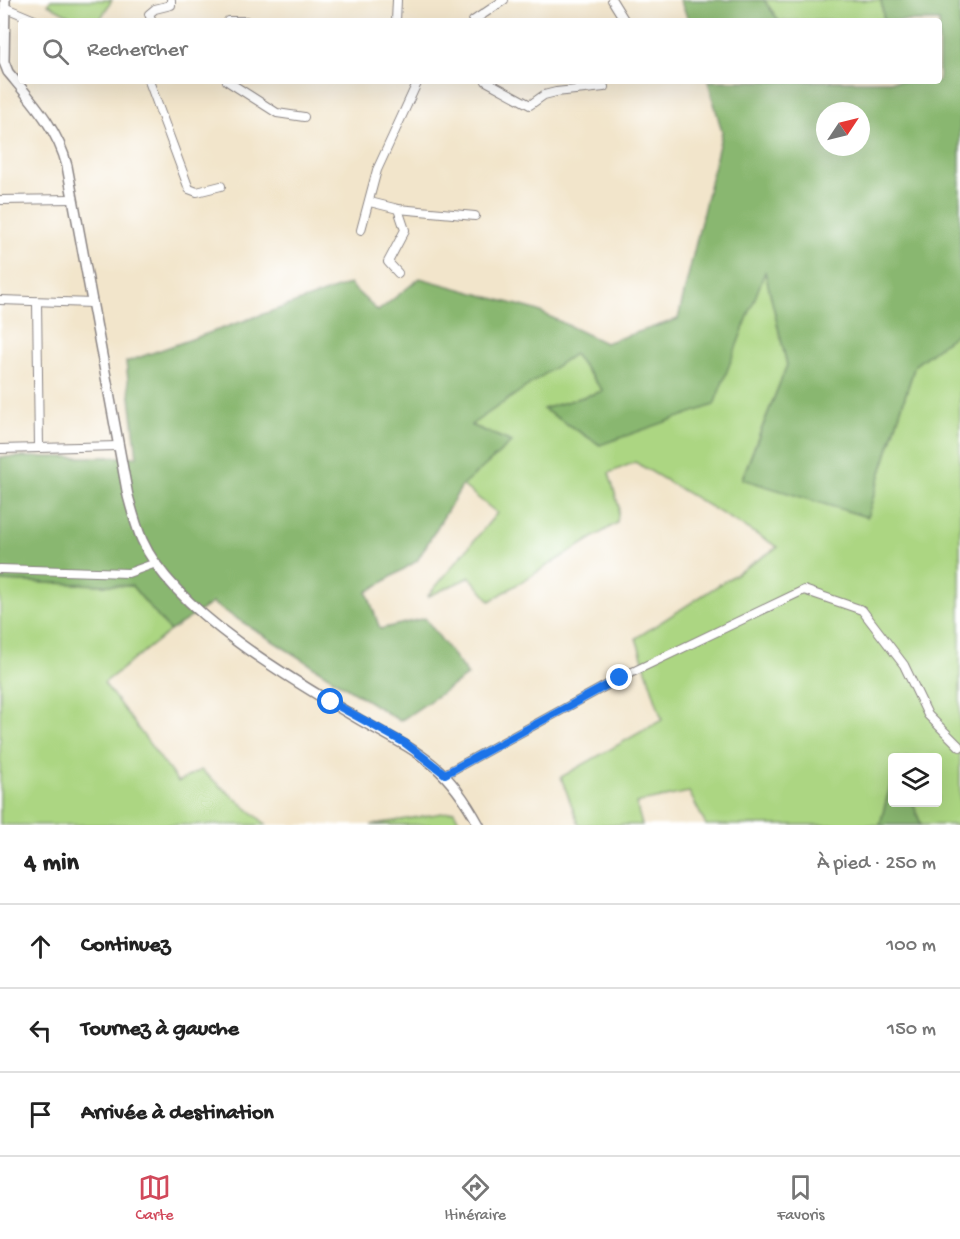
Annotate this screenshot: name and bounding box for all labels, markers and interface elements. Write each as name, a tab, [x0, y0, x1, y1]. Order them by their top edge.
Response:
search box	[18, 18, 942, 84]
icon: search	[39, 35, 72, 68]
text: Rechercher	[87, 38, 187, 64]
north arrow	[816, 102, 870, 156]
route end	[606, 664, 632, 690]
route start	[317, 688, 343, 714]
map controls	[888, 753, 942, 807]
button: layers	[888, 753, 942, 807]
text: 4 min	[24, 849, 79, 880]
text: À pied · 250 m	[817, 853, 936, 876]
icon: ahead	[24, 930, 57, 963]
text: Continuez	[81, 933, 170, 959]
text: 100 m	[886, 935, 936, 958]
icon: left	[24, 1014, 57, 1047]
text: Tournez à gauche	[81, 1017, 239, 1043]
text: 150 m	[887, 1019, 936, 1042]
icon: arrive	[24, 1098, 57, 1131]
text: Arrivée à destination	[81, 1101, 274, 1127]
tab: Carte	[135, 1171, 173, 1226]
tab: Itinéraire	[444, 1171, 506, 1226]
tab: Favoris	[777, 1171, 825, 1226]

